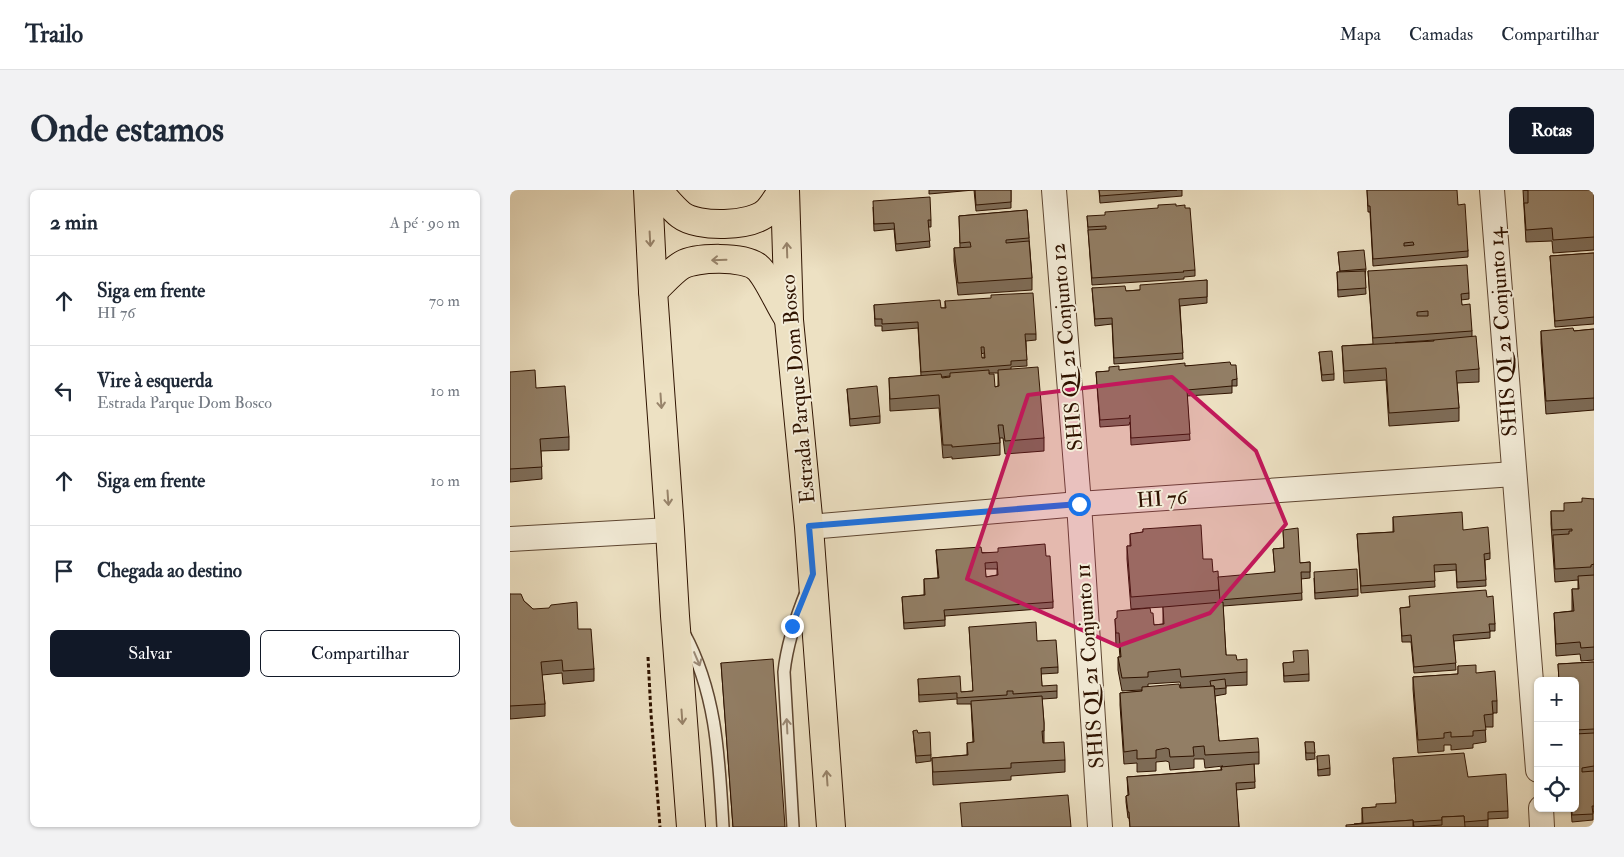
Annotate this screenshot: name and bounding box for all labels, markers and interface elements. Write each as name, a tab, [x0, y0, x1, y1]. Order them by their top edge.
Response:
text: Trailo	[25, 19, 83, 50]
text: Mapa	[1340, 23, 1381, 46]
text: Camadas	[1409, 23, 1473, 46]
text: Compartilhar	[1501, 23, 1599, 46]
button: Rotas	[1509, 107, 1594, 154]
text: Onde estamos	[30, 108, 224, 152]
text: 2 min	[50, 209, 98, 236]
text: A pé · 90 m	[390, 213, 460, 233]
street label: SHIS QI 21 Conjunto 14	[1482, 225, 1524, 437]
one-way arrow	[646, 230, 655, 246]
one-way arrow	[782, 242, 792, 258]
street label: SHIS QI 21 Conjunto 12	[1044, 242, 1090, 452]
one-way arrow	[711, 255, 728, 265]
street label: Estrada Parque Dom Bosco	[775, 273, 821, 505]
text: Siga em frente	[97, 279, 205, 303]
icon: ahead	[50, 287, 78, 315]
text: 70 m	[429, 291, 460, 311]
text: HI 76	[97, 303, 135, 323]
text: Vire à esquerda	[97, 369, 212, 393]
icon: left	[50, 377, 78, 405]
text: 10 m	[430, 381, 460, 401]
text: Estrada Parque Dom Bosco	[97, 393, 272, 413]
one-way arrow	[657, 393, 666, 409]
icon: ahead	[50, 467, 78, 495]
text: Siga em frente	[97, 469, 205, 493]
text: 10 m	[430, 471, 460, 491]
street label: HI 76	[1136, 484, 1189, 514]
one-way arrow	[664, 490, 673, 506]
route start	[1068, 493, 1091, 516]
icon: arrive	[50, 557, 78, 585]
text: Chegada ao destino	[97, 559, 242, 583]
street label: SHIS QI 21 Conjunto 11	[1069, 563, 1111, 769]
route end	[781, 615, 804, 638]
button: Salvar	[50, 630, 250, 677]
button: Compartilhar	[260, 630, 460, 677]
one-way arrow	[692, 651, 702, 666]
map controls	[1534, 677, 1579, 812]
button: +	[1534, 677, 1579, 722]
one-way arrow	[678, 708, 687, 724]
one-way arrow	[783, 718, 792, 734]
button: −	[1534, 722, 1579, 767]
button: locate	[1534, 767, 1579, 812]
one-way arrow	[823, 771, 832, 787]

